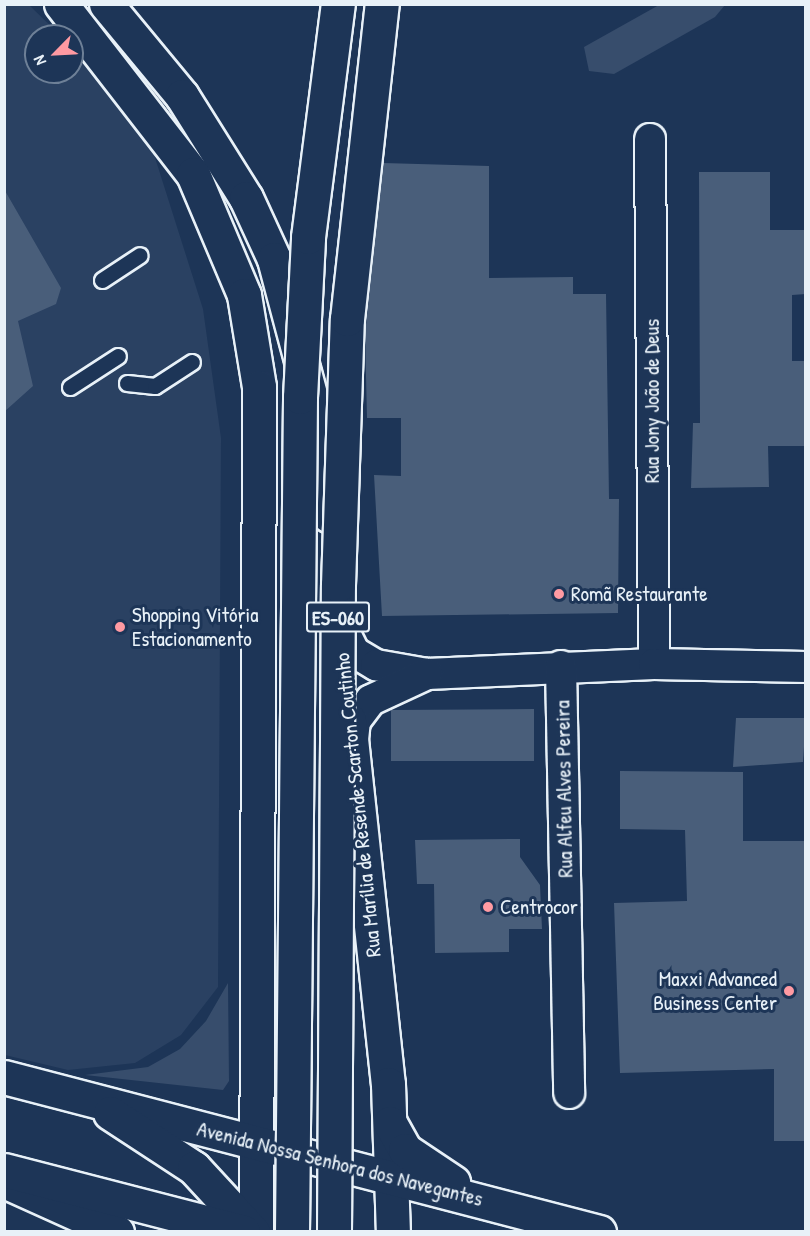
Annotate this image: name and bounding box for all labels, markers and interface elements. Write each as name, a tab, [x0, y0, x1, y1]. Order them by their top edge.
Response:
north arrow	[24, 24, 84, 84]
text: N	[28, 52, 51, 69]
street label: Rua Jony João de Deus	[639, 319, 665, 483]
place label: Romã Restaurante	[571, 581, 708, 607]
marker: Romã Restaurante	[552, 587, 566, 601]
road number: ES-060	[305, 600, 371, 634]
place label: Shopping Vitória Estacionamento	[132, 602, 258, 652]
marker: Shopping Vitória Estacionamento	[113, 620, 127, 634]
street label: Rua Marília de Resende Scarton Coutinho	[329, 652, 387, 958]
street label: Rua Alfeu Alves Pereira	[550, 700, 578, 878]
place label: Centrocor	[500, 894, 578, 920]
marker: Centrocor	[481, 900, 495, 914]
place label: Maxxi Advanced Business Center	[653, 966, 777, 1016]
marker: Maxxi Advanced Business Center	[782, 984, 796, 998]
street label: Avenida Nossa Senhora dos Navegantes	[194, 1116, 486, 1212]

